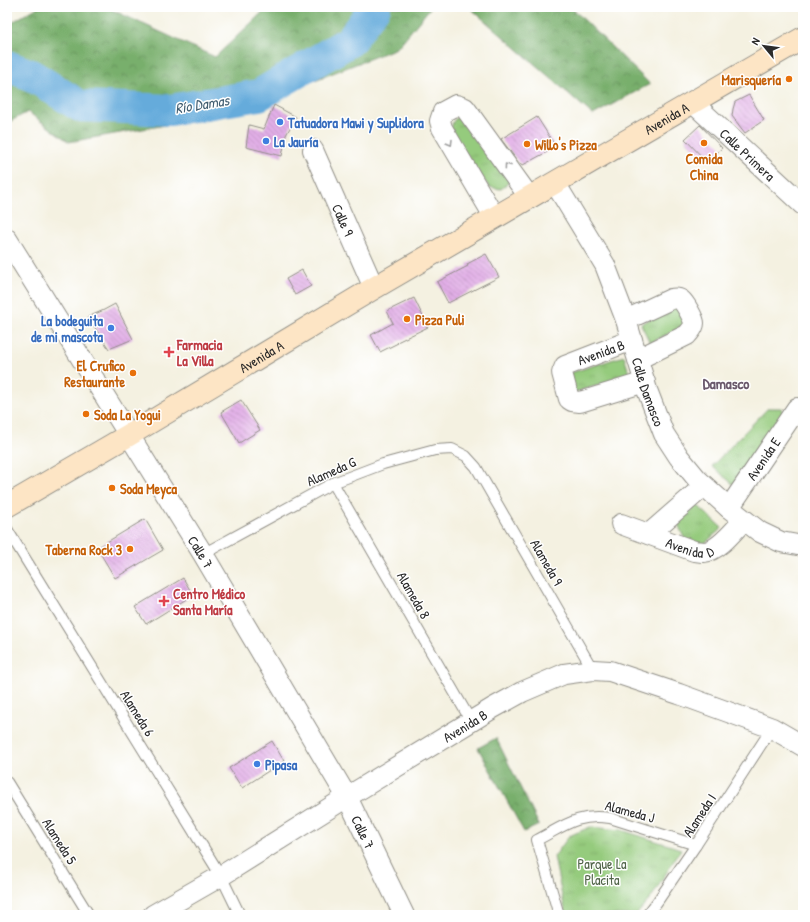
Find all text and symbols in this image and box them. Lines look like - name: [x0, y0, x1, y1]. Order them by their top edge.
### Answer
- north arrow: [744, 26, 784, 66]
- text: N: [748, 35, 763, 47]
- place label: Marisquería: [722, 70, 782, 91]
- marker: Marisquería: [784, 74, 794, 84]
- water label: Río Damas: [173, 89, 232, 119]
- street label: Avenida A: [640, 97, 692, 138]
- place label: Tatuadora Mawi y Suplidora: [287, 113, 424, 134]
- marker: Tatuadora Mawi y Suplidora: [275, 117, 285, 127]
- street label: Calle Primera: [716, 123, 780, 185]
- place label: La Jauría: [274, 132, 319, 151]
- place label: Willo's Pizza: [535, 135, 597, 154]
- marker: La Jauría: [261, 136, 271, 146]
- marker: Comida China: [699, 138, 709, 148]
- one-way arrow: [446, 139, 453, 146]
- marker: Willo's Pizza: [522, 139, 532, 149]
- place label: Comida China: [686, 149, 723, 184]
- one-way arrow: [505, 164, 512, 171]
- street label: Calle 9: [328, 200, 359, 239]
- place label: Pizza Puli: [415, 310, 465, 329]
- place label: La bodeguita de mi mascota: [31, 311, 104, 346]
- marker: Pizza Puli: [402, 314, 412, 324]
- marker: La bodeguita de mi mascota: [106, 323, 116, 333]
- place label: Farmacia La Villa: [176, 335, 223, 370]
- street label: Avenida A: [235, 335, 287, 376]
- street label: Avenida B: [575, 335, 627, 369]
- marker: Farmacia La Villa: [164, 347, 174, 357]
- street label: Calle Damasco: [628, 355, 670, 429]
- place label: El Crufico Restaurante: [64, 356, 125, 391]
- marker: El Crufico Restaurante: [128, 368, 138, 378]
- district label: Damasco: [703, 373, 749, 394]
- place label: Soda La Yogui: [94, 405, 161, 426]
- marker: Soda La Yogui: [81, 409, 91, 419]
- street label: Avenida E: [741, 433, 784, 484]
- street label: Alameda G: [303, 452, 359, 490]
- place label: Soda Meyca: [120, 479, 177, 500]
- marker: Soda Meyca: [107, 483, 117, 493]
- street label: Calle 7: [184, 532, 219, 571]
- street label: Avenida D: [663, 532, 717, 562]
- street label: Alameda 9: [526, 535, 568, 589]
- place label: Taberna Rock 3: [44, 540, 123, 559]
- marker: Taberna Rock 3: [125, 544, 135, 554]
- street label: Alameda 8: [393, 568, 435, 622]
- place label: Centro Médico Santa María: [173, 584, 246, 619]
- marker: Centro Médico Santa María: [158, 595, 170, 607]
- street label: Alameda 6: [116, 686, 160, 740]
- street label: Avenida B: [439, 704, 491, 746]
- place label: Pipasa: [265, 755, 298, 776]
- marker: Pipasa: [252, 759, 262, 769]
- street label: Alameda I: [678, 789, 720, 841]
- street label: Alameda J: [603, 795, 657, 827]
- street label: Calle 7: [348, 812, 380, 852]
- street label: Alameda 5: [38, 814, 82, 868]
- park label: Parque La Placita: [577, 854, 627, 889]

